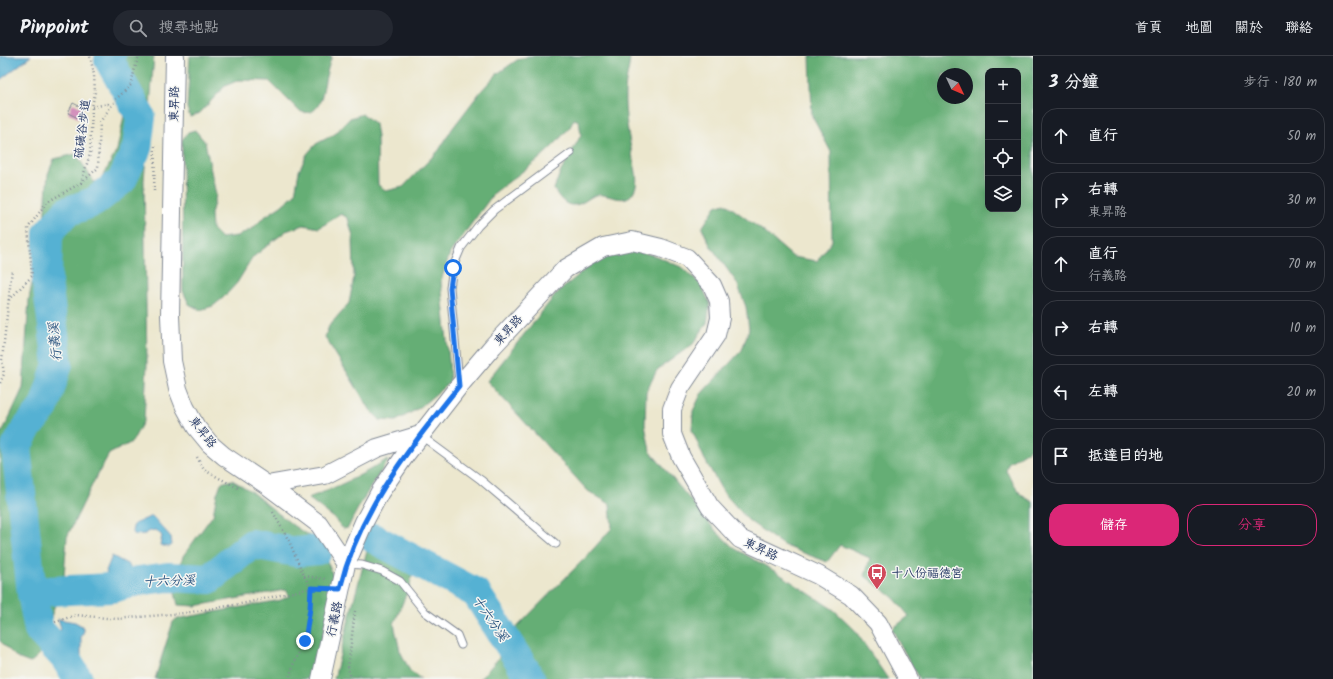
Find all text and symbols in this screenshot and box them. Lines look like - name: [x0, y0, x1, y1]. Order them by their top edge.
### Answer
- search box: [113, 10, 393, 46]
- text: Pinpoint: [20, 13, 89, 43]
- text: 搜尋地點: [159, 16, 219, 40]
- icon: search: [127, 17, 149, 39]
- text: 首頁: [1135, 17, 1163, 39]
- text: 地圖: [1185, 17, 1213, 39]
- text: 關於: [1235, 17, 1263, 39]
- text: 聯絡: [1285, 17, 1313, 39]
- north arrow: [937, 68, 973, 104]
- map controls: [985, 68, 1021, 212]
- button: +: [985, 68, 1021, 104]
- text: 3 分鐘: [1049, 69, 1099, 96]
- text: 步行 · 180 m: [1244, 72, 1317, 93]
- street label: 東昇路: [165, 86, 184, 122]
- street label: 硫磺谷步道: [69, 98, 96, 160]
- button: −: [985, 104, 1021, 140]
- text: 直行: [1088, 124, 1118, 148]
- icon: ahead: [1050, 125, 1072, 147]
- text: 50 m: [1287, 126, 1316, 147]
- button: locate: [985, 140, 1021, 176]
- button: layers: [985, 176, 1021, 212]
- text: 右轉: [1088, 178, 1118, 202]
- icon: right: [1050, 189, 1072, 211]
- text: 30 m: [1287, 190, 1316, 211]
- text: 東昇路: [1088, 202, 1127, 223]
- text: 直行: [1088, 242, 1118, 266]
- icon: ahead: [1050, 253, 1072, 275]
- text: 70 m: [1288, 254, 1316, 275]
- route start: [444, 259, 462, 277]
- text: 行義路: [1088, 266, 1127, 287]
- street label: 東昇路: [489, 311, 527, 350]
- text: 右轉: [1088, 316, 1118, 340]
- icon: right: [1050, 317, 1072, 339]
- text: 10 m: [1290, 318, 1316, 339]
- water label: 行義溪: [43, 321, 68, 362]
- text: 左轉: [1088, 380, 1118, 404]
- icon: left: [1050, 381, 1072, 403]
- text: 20 m: [1286, 382, 1316, 403]
- street label: 東昇路: [184, 412, 221, 452]
- text: 抵達目的地: [1088, 444, 1163, 468]
- icon: arrive: [1050, 445, 1072, 467]
- button: 儲存: [1049, 504, 1179, 546]
- button: 分享: [1187, 504, 1317, 546]
- street label: 東昇路: [740, 533, 781, 566]
- bus stop icon: 十八份福德宮: [866, 562, 888, 590]
- place label: 十八份福德宮: [891, 564, 963, 583]
- water label: 十六分溪: [143, 570, 196, 593]
- water label: 十六分溪: [466, 592, 514, 647]
- street label: 行義路: [321, 600, 348, 639]
- route end: [296, 632, 314, 650]

